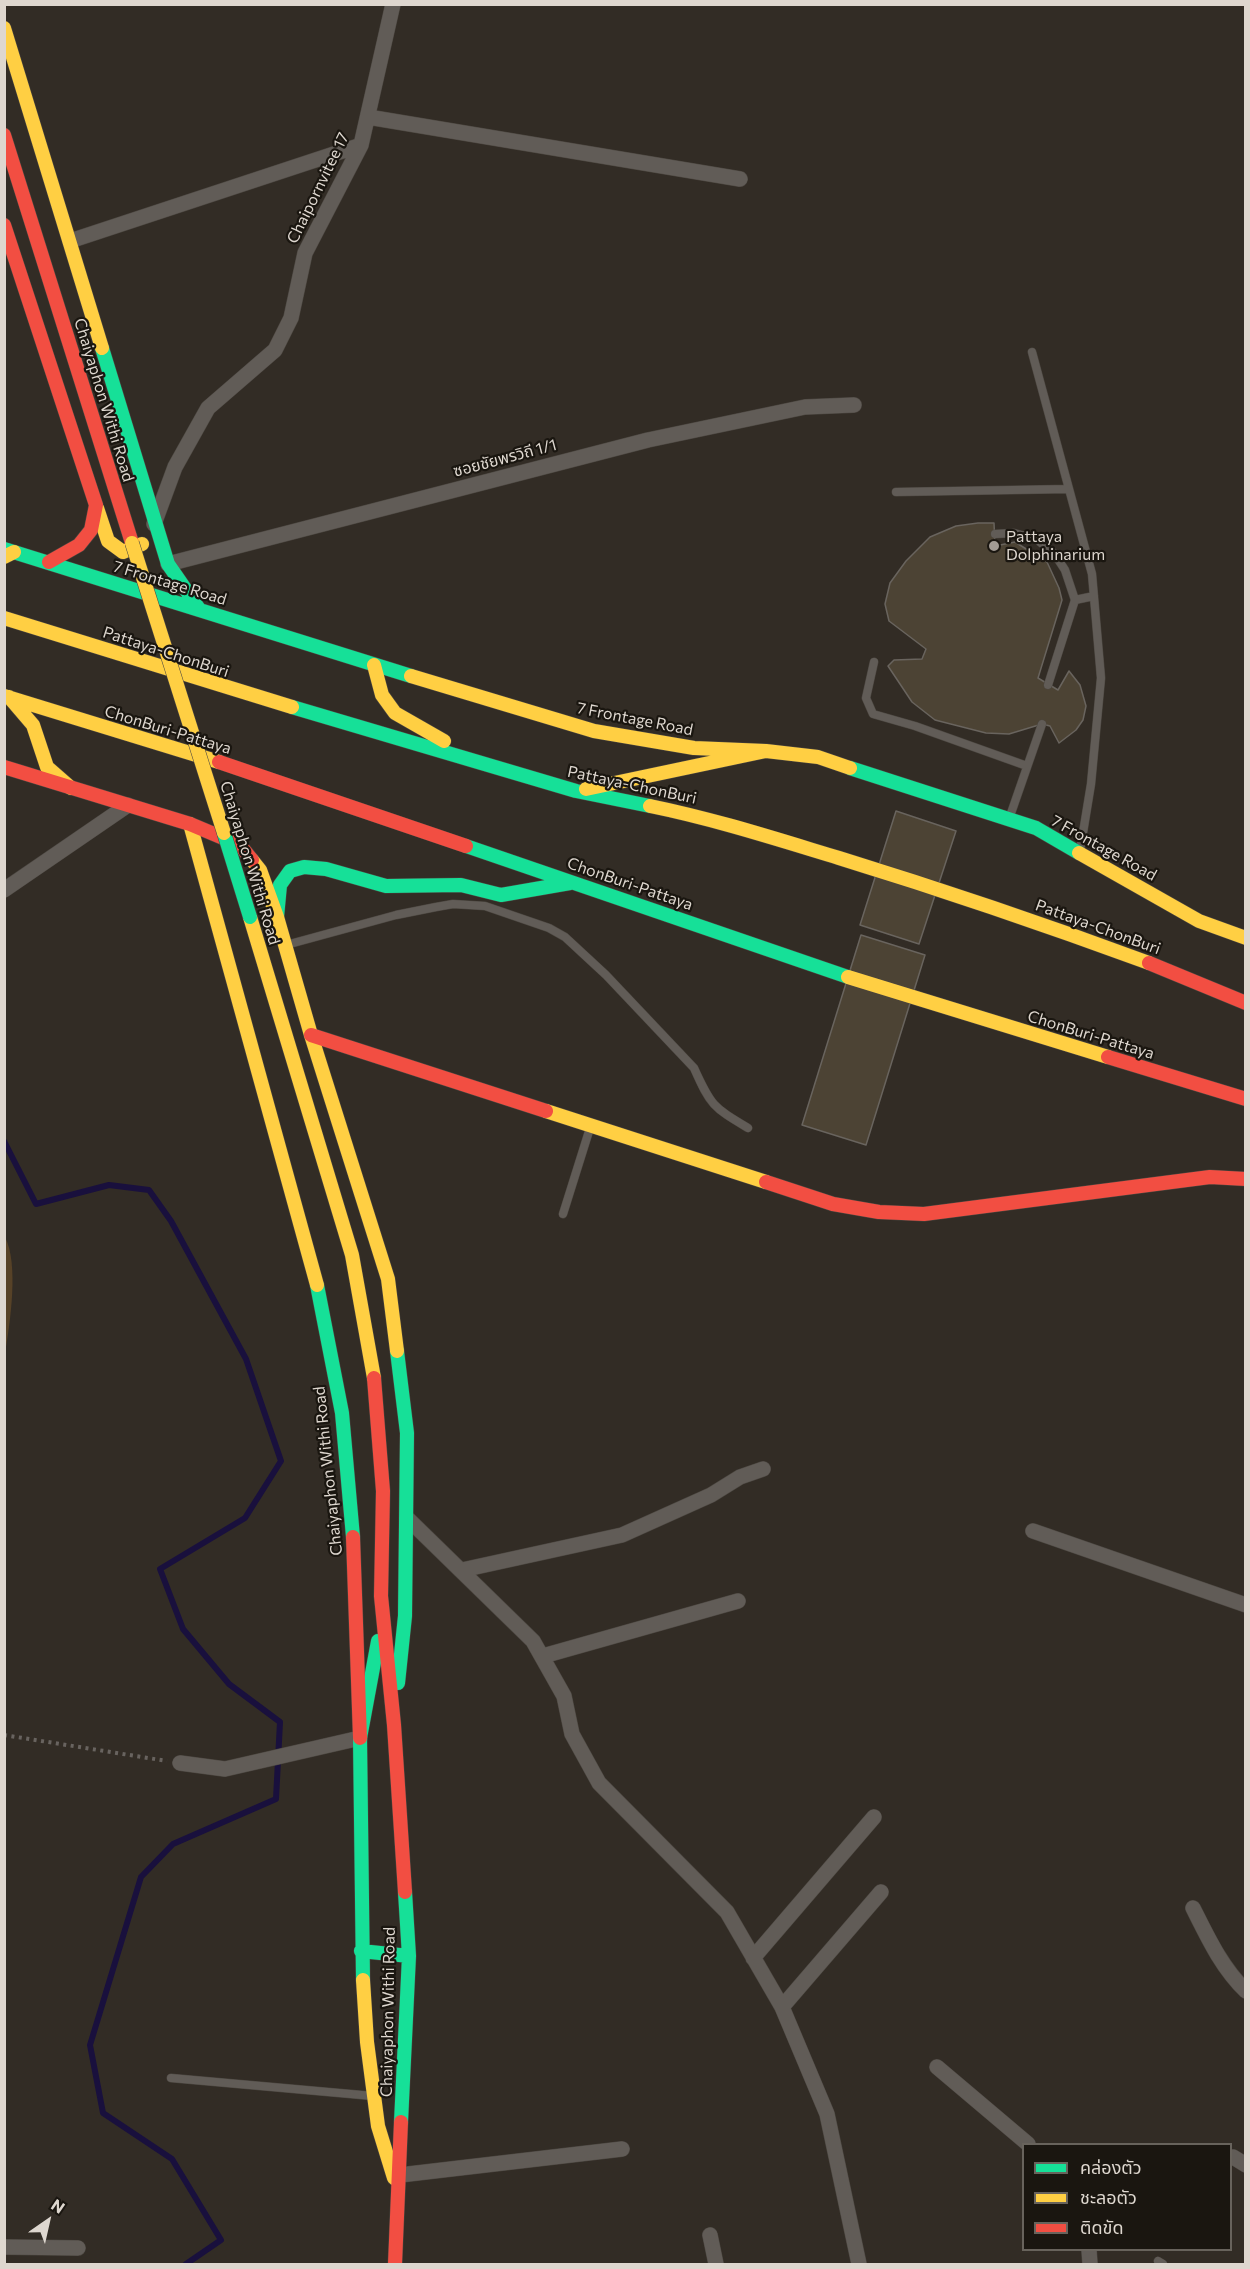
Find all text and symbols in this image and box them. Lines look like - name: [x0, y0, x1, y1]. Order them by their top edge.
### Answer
- street label: Chaipornvitee 17: [283, 129, 353, 247]
- street label: Chaiyaphon Withi Road: [70, 316, 138, 484]
- street label: ซอยชัยพรวิถี 1/1: [451, 435, 559, 481]
- place label: Pattaya Dolphinarium: [1006, 527, 1105, 565]
- marker: Pattaya Dolphinarium: [987, 539, 1001, 553]
- street label: 7 Frontage Road: [111, 557, 229, 609]
- street label: Pattaya-ChonBuri: [100, 623, 232, 681]
- street label: 7 Frontage Road: [575, 698, 695, 740]
- street label: ChonBuri-Pattaya: [102, 702, 234, 758]
- street label: Pattaya-ChonBuri: [566, 762, 698, 808]
- street label: Chaiyaphon Withi Road: [216, 779, 284, 947]
- street label: 7 Frontage Road: [1048, 811, 1160, 885]
- street label: ChonBuri-Pattaya: [565, 854, 695, 914]
- street label: Pattaya-ChonBuri: [1033, 895, 1163, 959]
- street label: ChonBuri-Pattaya: [1025, 1007, 1157, 1063]
- street label: Chaiyaphon Withi Road: [310, 1385, 346, 1557]
- street label: Chaiyaphon Withi Road: [377, 1927, 399, 2097]
- legend: [1022, 2143, 1232, 2251]
- text: คล่องตัว: [1080, 2156, 1142, 2178]
- text: ชะลอตัว: [1080, 2186, 1137, 2208]
- north arrow: [18, 2191, 78, 2251]
- text: N: [48, 2194, 69, 2217]
- text: ติดขัด: [1080, 2216, 1123, 2238]

